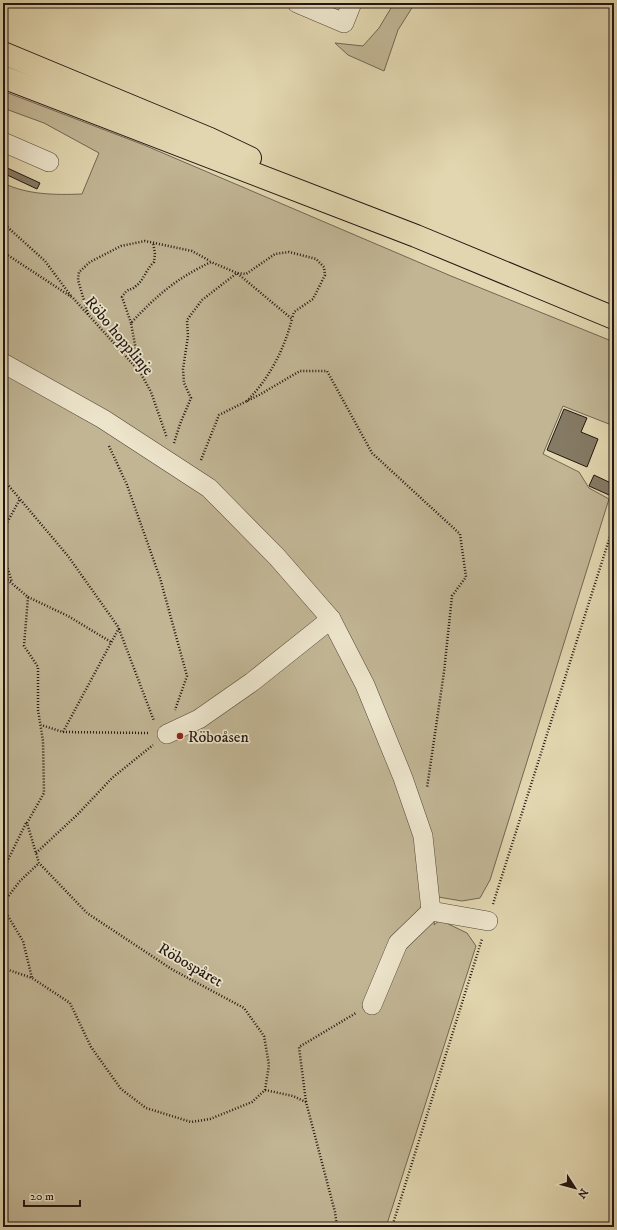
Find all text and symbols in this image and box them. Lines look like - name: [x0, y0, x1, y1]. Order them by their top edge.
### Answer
- street label: Röbo hopplinje: [80, 292, 158, 379]
- place label: Röboåsen: [188, 727, 249, 747]
- marker: Röboåsen: [175, 731, 185, 741]
- street label: Röbospåret: [155, 938, 226, 991]
- north arrow: [555, 1168, 595, 1208]
- scale bar: [24, 1182, 80, 1208]
- text: N: [574, 1186, 591, 1201]
- text: 20 m: [30, 1189, 54, 1204]

